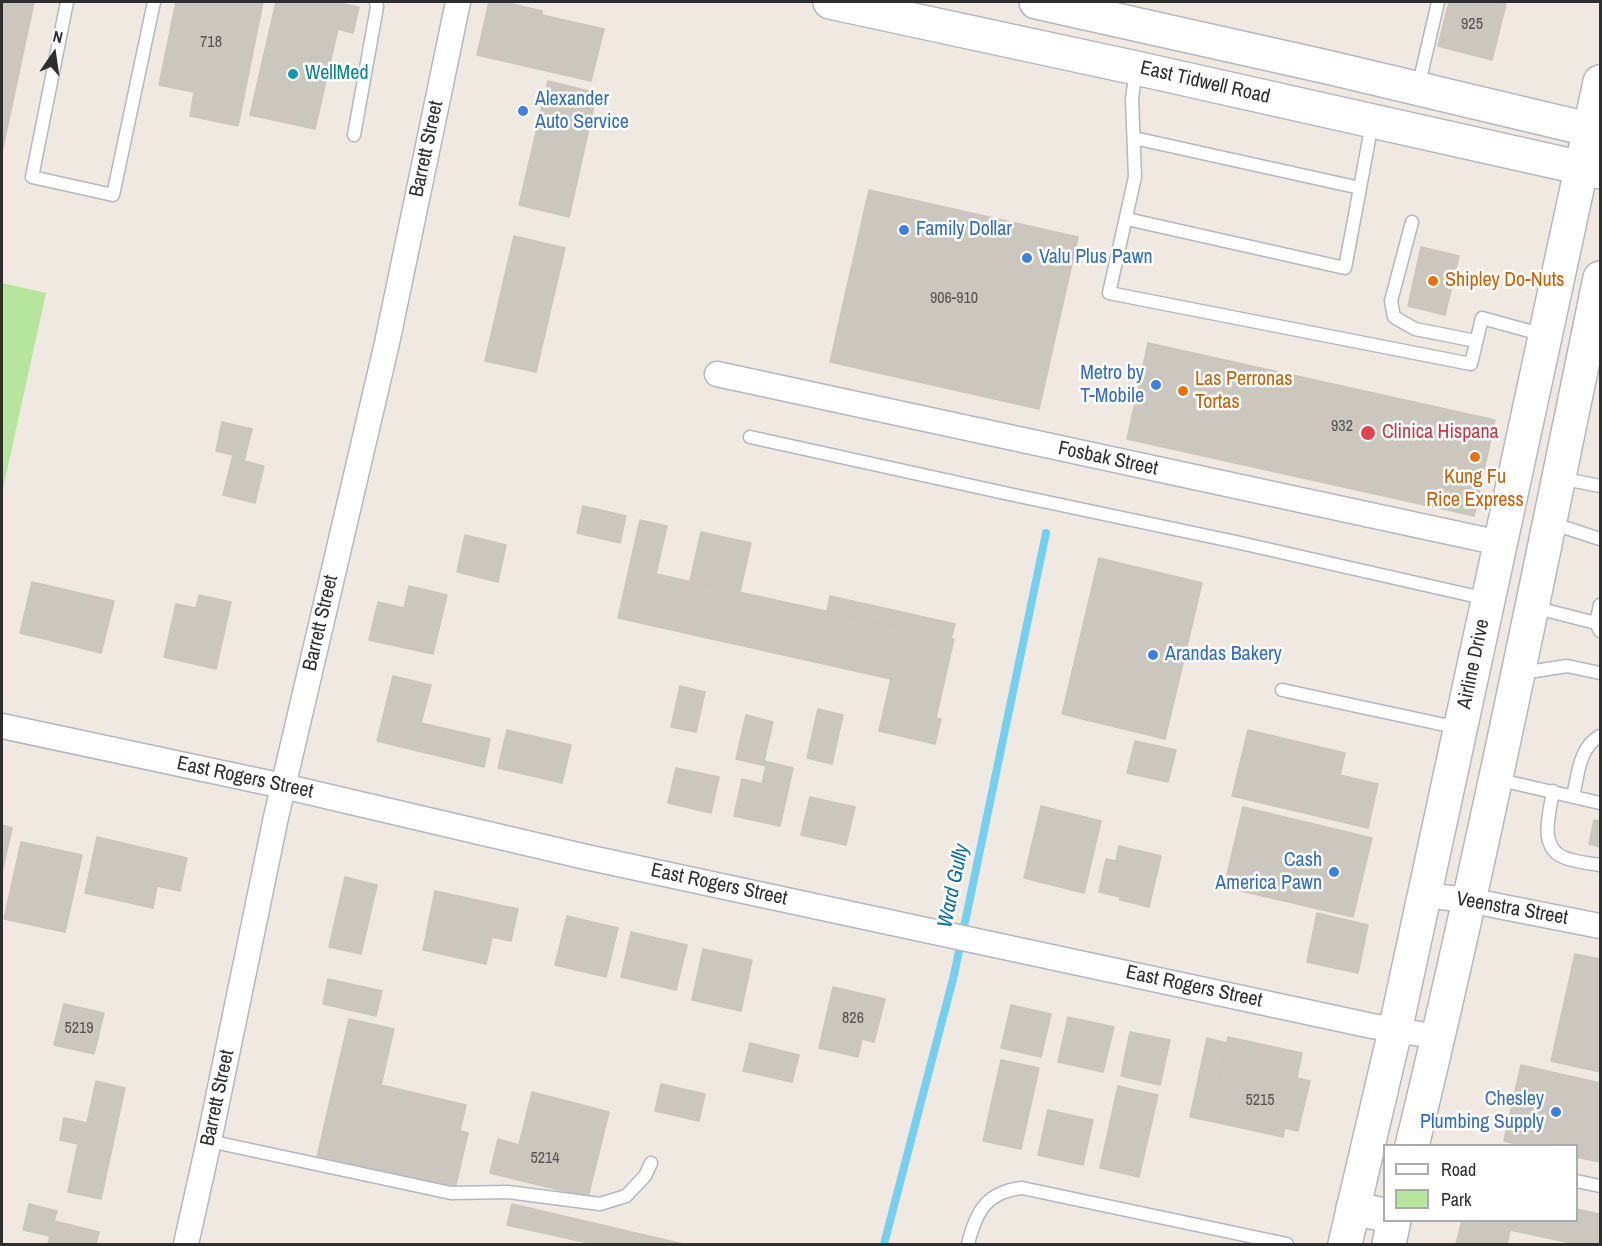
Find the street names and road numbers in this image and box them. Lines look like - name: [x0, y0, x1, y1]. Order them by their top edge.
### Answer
- street label: East Tidwell Road: [1138, 56, 1272, 110]
- street label: Barrett Street: [405, 99, 449, 199]
- street label: Fosbak Street: [1056, 437, 1160, 481]
- street label: Barrett Street: [298, 573, 344, 673]
- street label: Airline Drive: [1453, 617, 1495, 711]
- street label: East Rogers Street: [175, 752, 315, 804]
- street label: East Rogers Street: [649, 859, 789, 911]
- street label: Veenstra Street: [1454, 887, 1570, 931]
- street label: East Rogers Street: [1124, 961, 1264, 1013]
- street label: Barrett Street: [196, 1048, 240, 1148]

